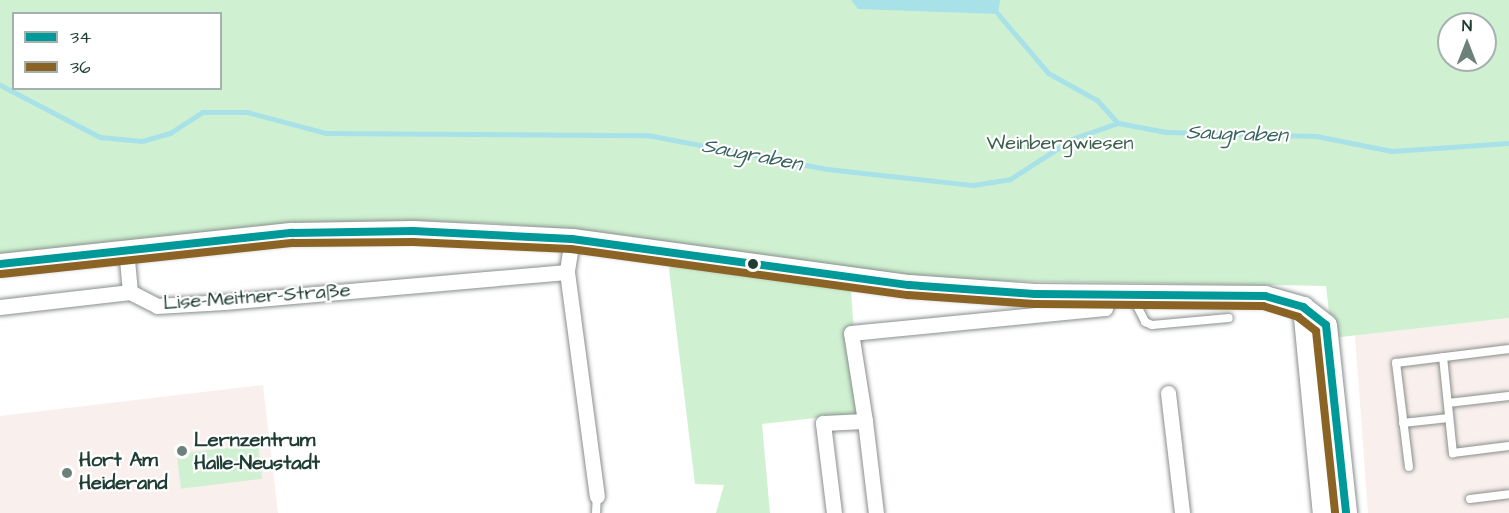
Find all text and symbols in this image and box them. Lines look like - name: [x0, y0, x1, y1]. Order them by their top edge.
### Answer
- legend: [12, 12, 222, 90]
- north arrow: [1437, 12, 1497, 72]
- text: N: [1462, 15, 1472, 37]
- text: 34: [70, 25, 91, 50]
- text: 36: [70, 55, 90, 80]
- water label: Saugraben: [1186, 120, 1288, 148]
- park label: Weinbergwiesen: [987, 131, 1133, 155]
- water label: Saugraben: [700, 133, 804, 177]
- unlabelled marker: [747, 258, 759, 270]
- street label: Lise-Meitner-Straße: [163, 278, 351, 316]
- place label: Lernzentrum Halle-Neustadt: [194, 428, 320, 475]
- marker: Lernzentrum Halle-Neustadt: [175, 444, 189, 458]
- place label: Hort Am Heiderand: [79, 449, 167, 496]
- marker: Hort Am Heiderand: [60, 466, 74, 480]

